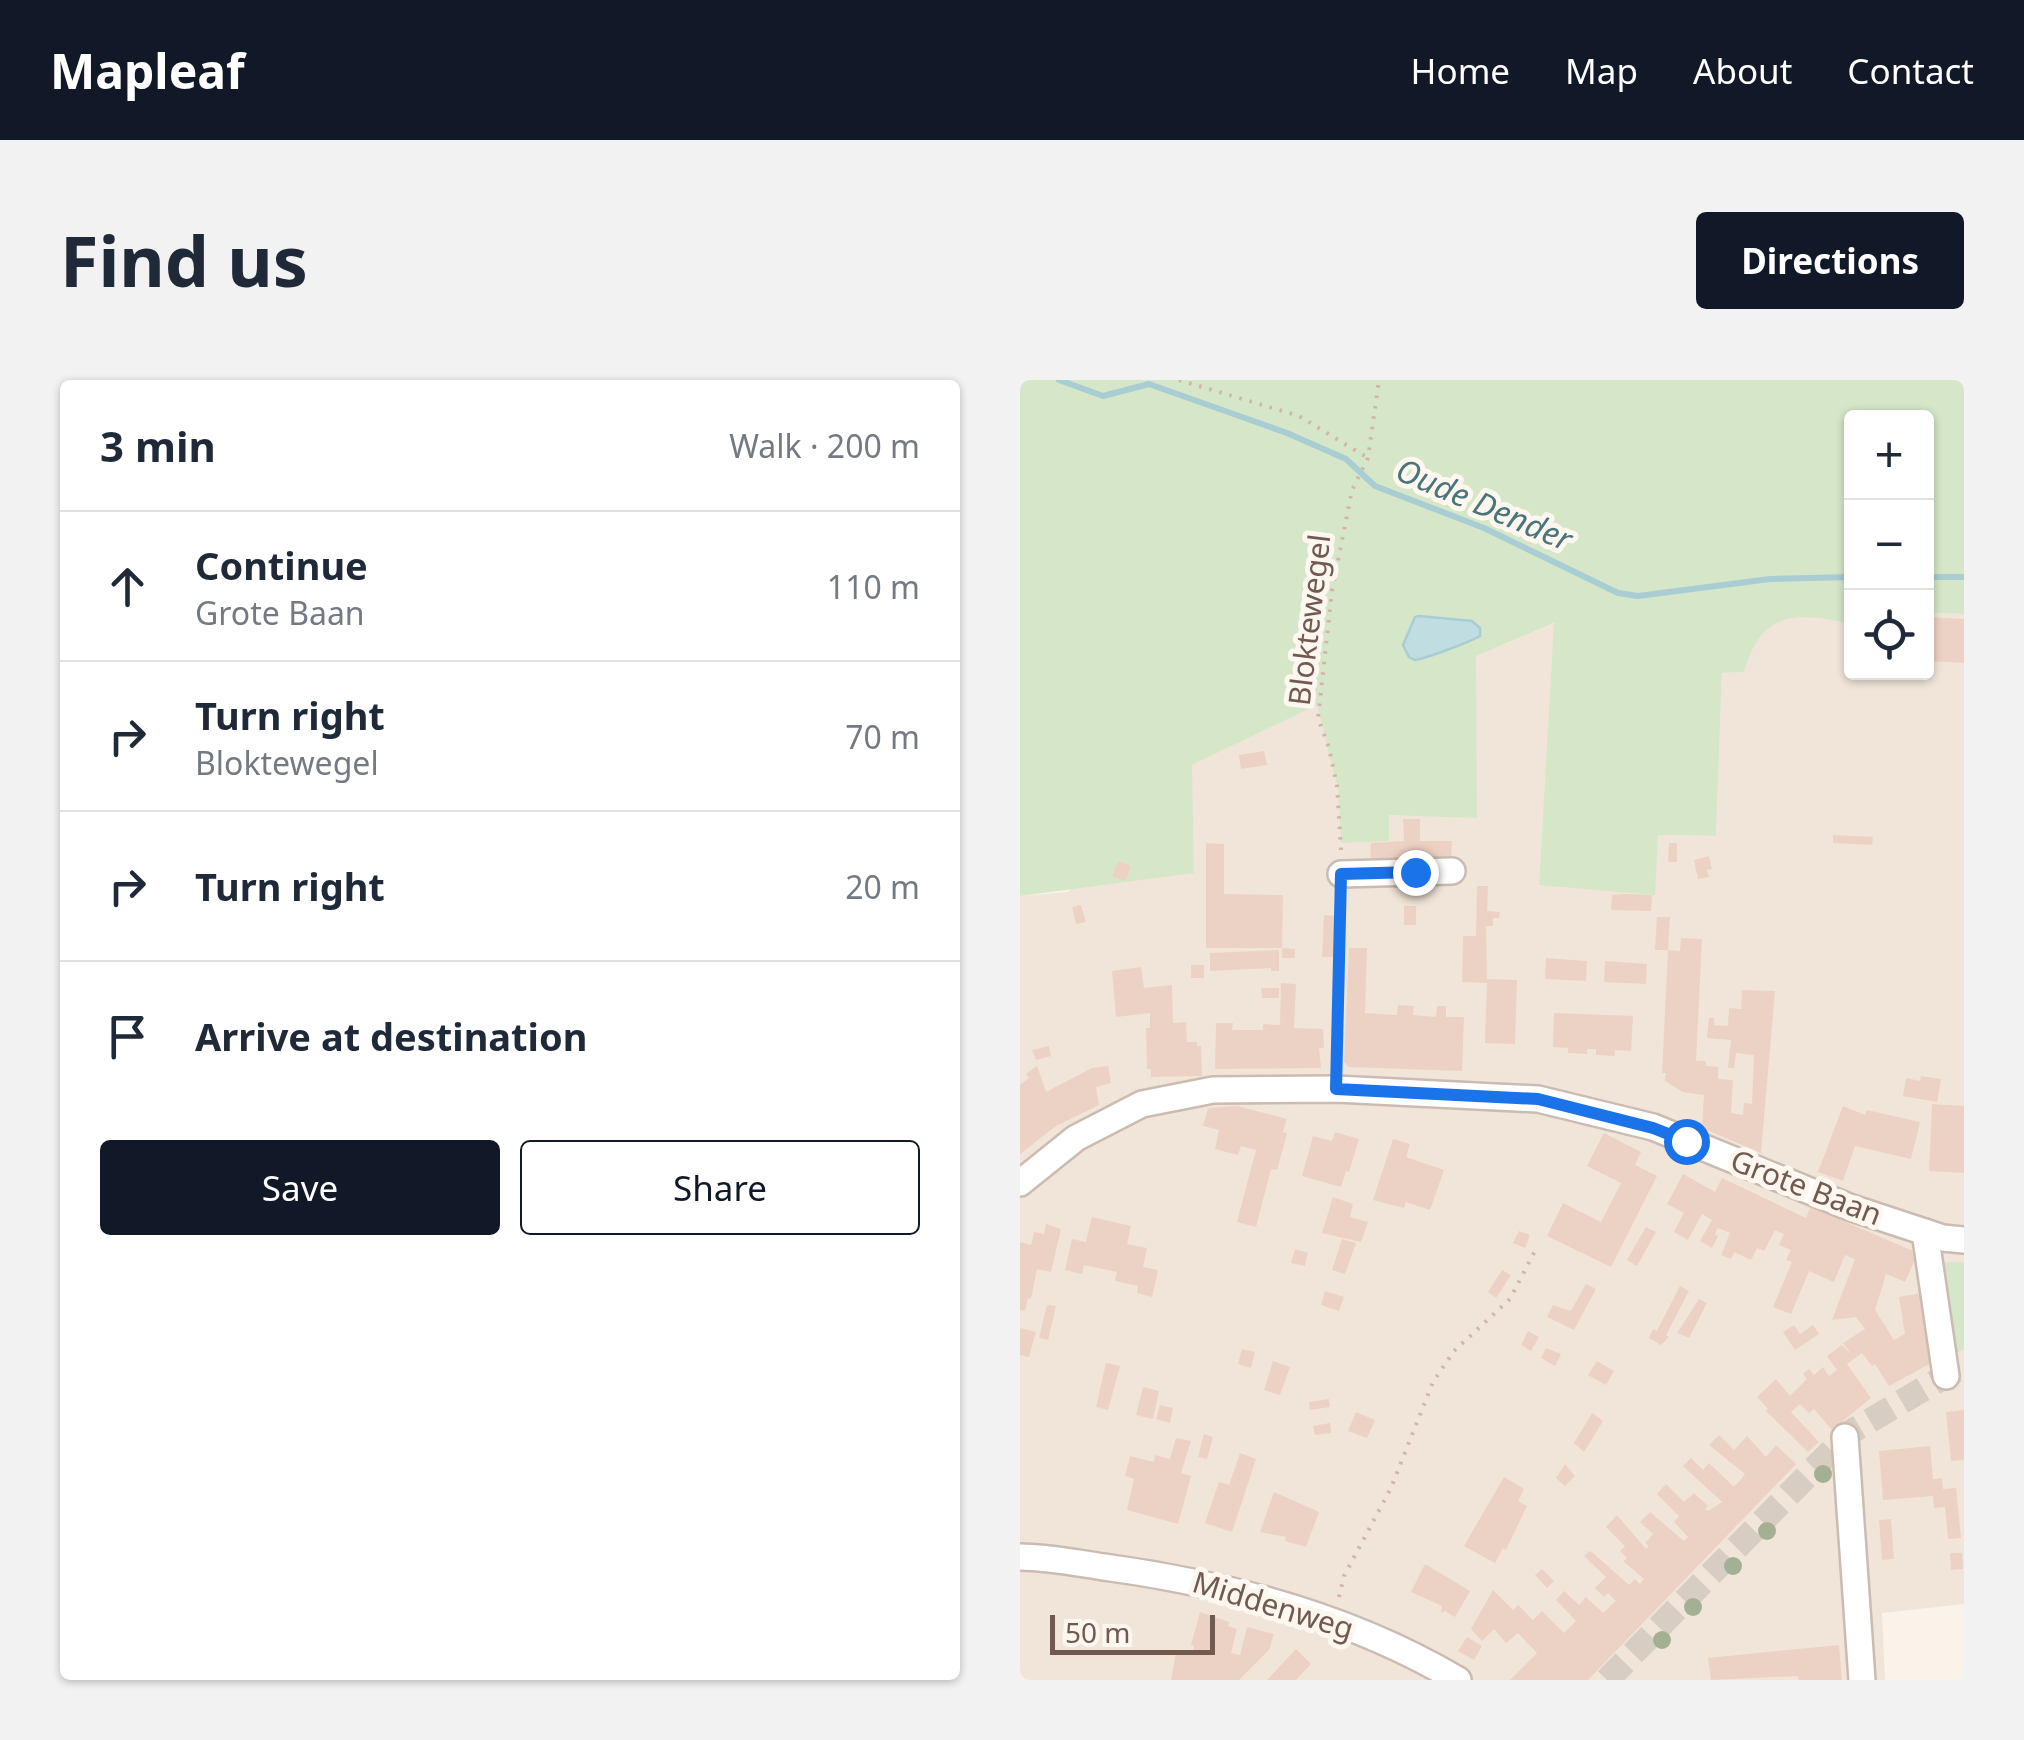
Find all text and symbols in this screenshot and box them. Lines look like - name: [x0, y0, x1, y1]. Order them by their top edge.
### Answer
- text: Mapleaf: [50, 38, 245, 103]
- text: Home: [1411, 47, 1510, 94]
- text: Map: [1565, 47, 1638, 94]
- text: About: [1693, 47, 1792, 94]
- text: Contact: [1847, 47, 1974, 94]
- text: Find us: [60, 212, 308, 308]
- button: Directions: [1696, 212, 1964, 309]
- map controls: [1844, 410, 1934, 680]
- button: +: [1844, 410, 1934, 500]
- text: 3 min: [100, 417, 216, 474]
- text: Walk · 200 m: [729, 424, 920, 467]
- water label: Oude Dender: [1390, 447, 1580, 561]
- button: −: [1844, 500, 1934, 590]
- street label: Bloktewegel: [1278, 532, 1339, 708]
- text: Continue: [195, 539, 368, 591]
- icon: ahead: [100, 559, 155, 614]
- text: 110 m: [827, 565, 920, 608]
- button: locate: [1844, 590, 1934, 680]
- text: Grote Baan: [195, 591, 365, 634]
- text: Turn right: [195, 689, 385, 741]
- icon: right: [100, 709, 155, 764]
- text: 70 m: [845, 715, 920, 758]
- text: Bloktewegel: [195, 741, 379, 784]
- route end: [1393, 850, 1439, 896]
- icon: right: [100, 859, 155, 914]
- text: Turn right: [195, 860, 385, 912]
- text: 20 m: [845, 865, 920, 908]
- icon: arrive: [100, 1009, 155, 1064]
- text: Arrive at destination: [195, 1010, 587, 1062]
- route start: [1664, 1119, 1710, 1165]
- street label: Grote Baan: [1725, 1139, 1888, 1234]
- button: Save: [100, 1140, 500, 1235]
- button: Share: [520, 1140, 920, 1235]
- street label: Middenweg: [1188, 1561, 1359, 1648]
- scale bar: [1050, 1610, 1215, 1654]
- text: 50 m: [1065, 1613, 1131, 1651]

